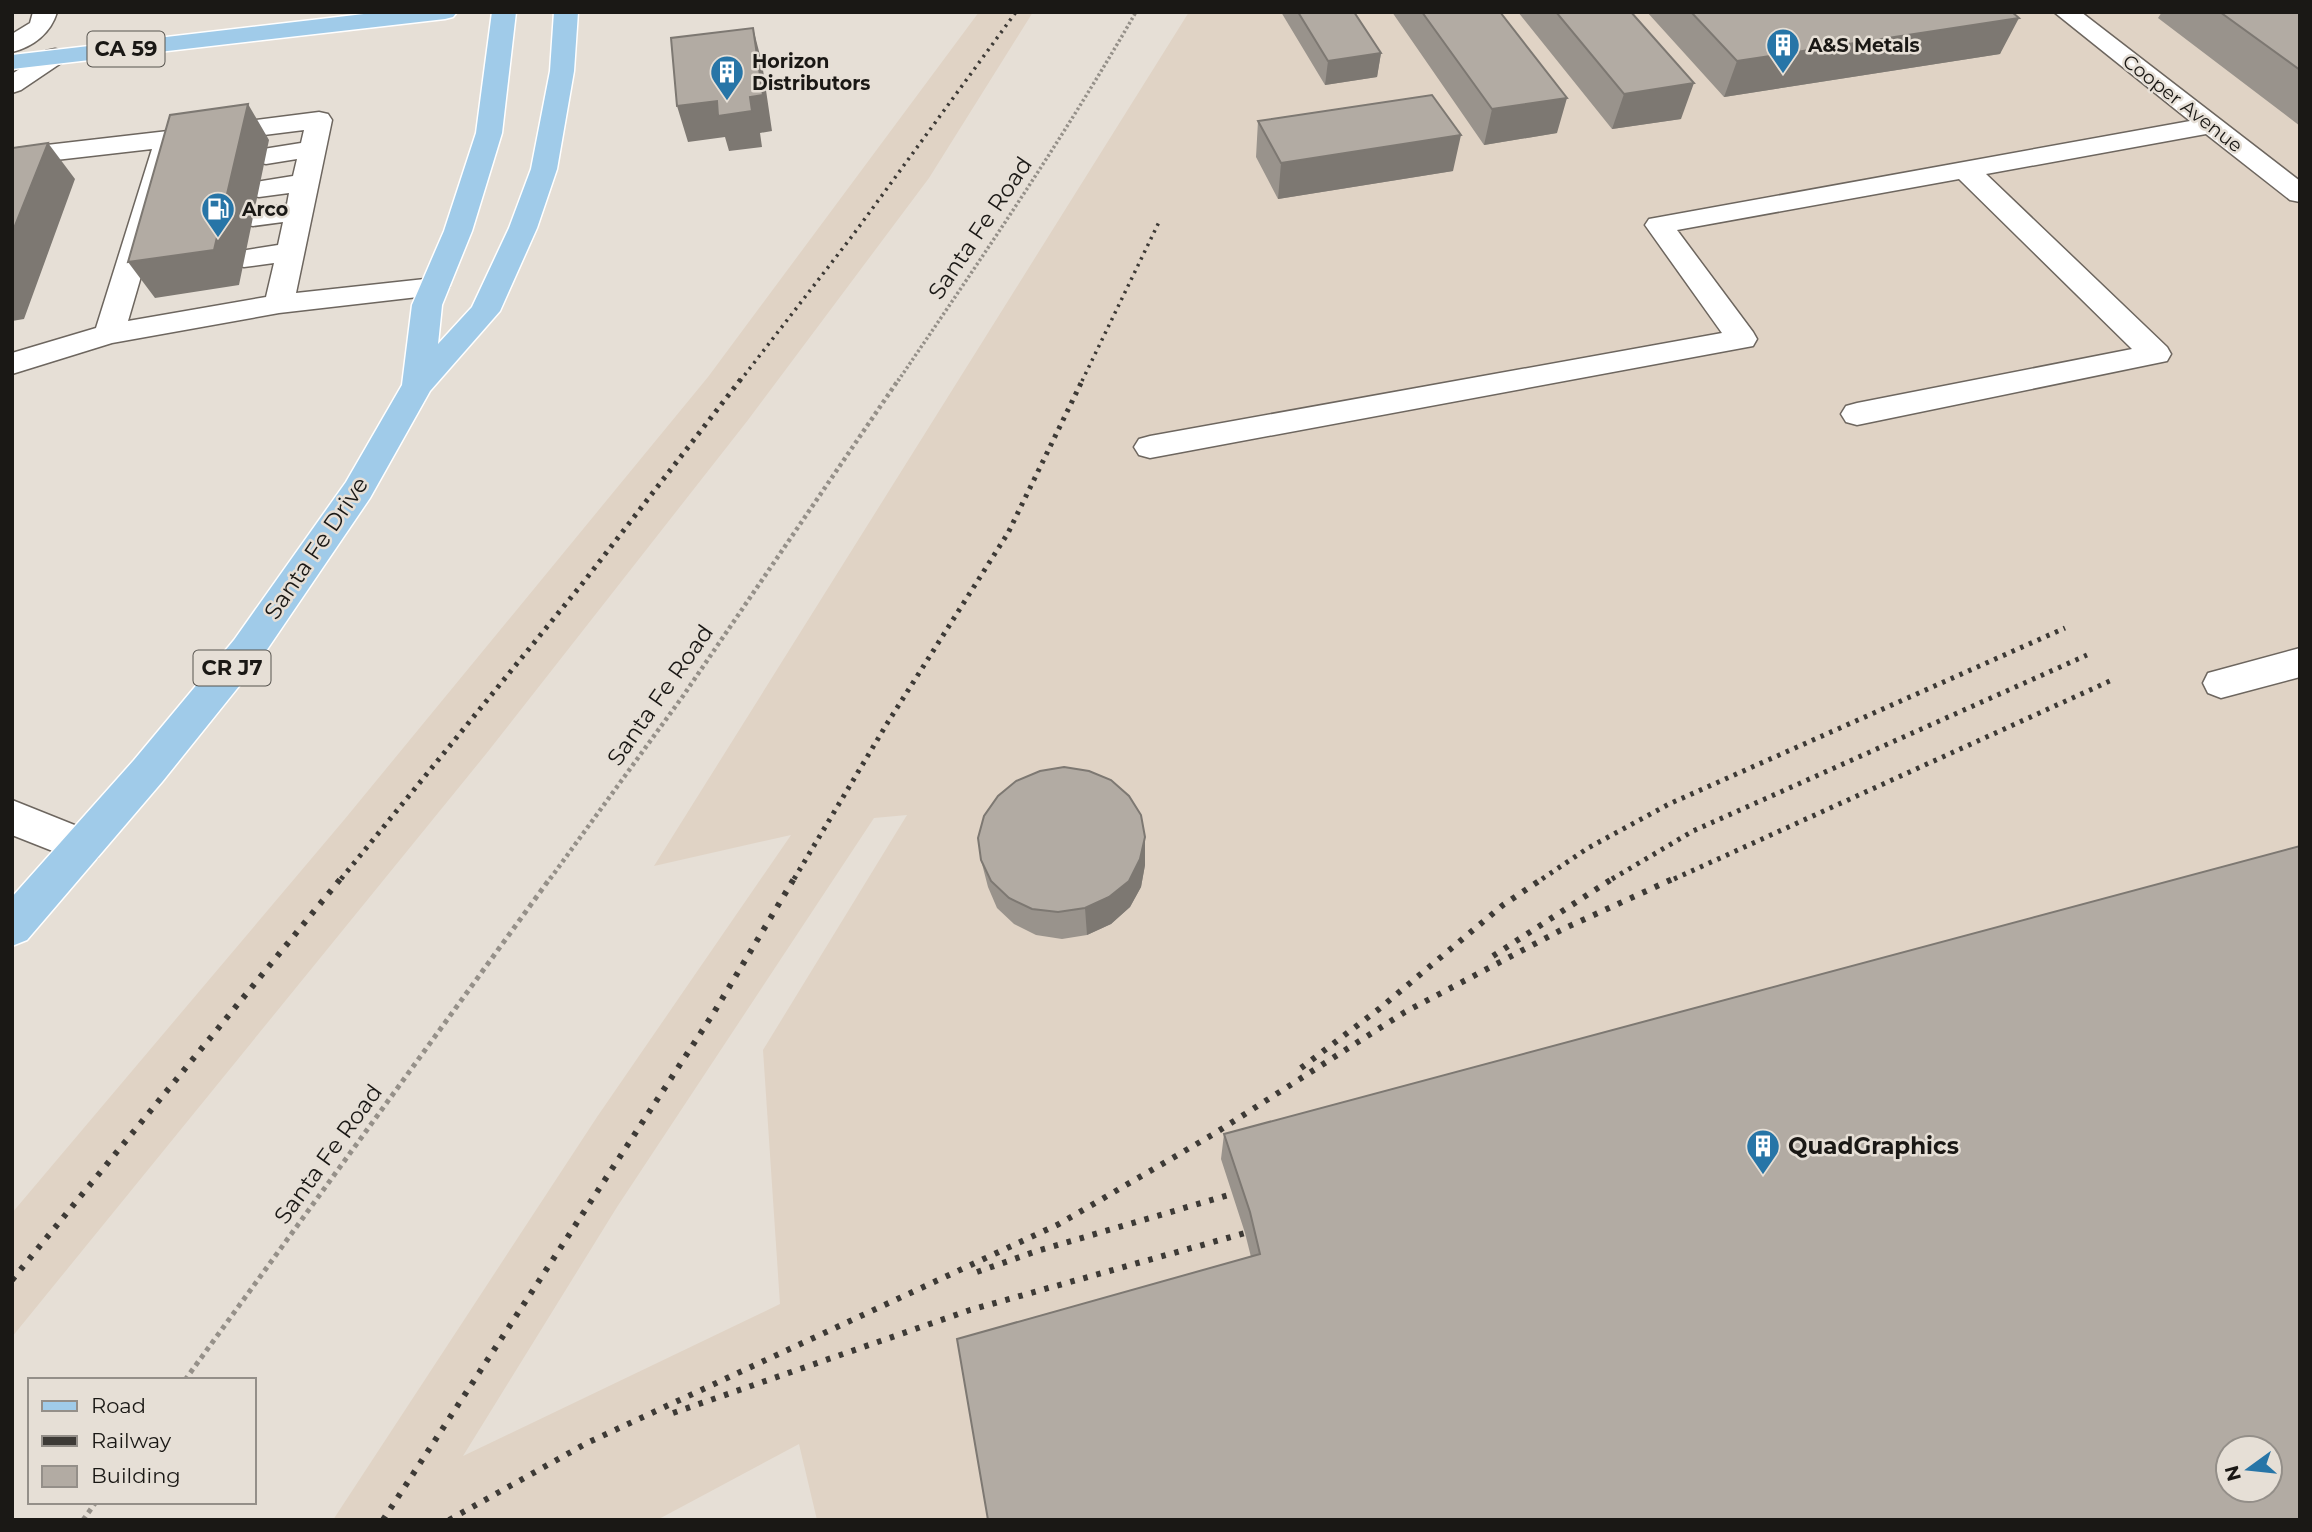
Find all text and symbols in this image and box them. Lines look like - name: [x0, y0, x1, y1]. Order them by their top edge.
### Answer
- building icon: A&S Metals: [1764, 26, 1802, 75]
- road number: CA 59: [88, 32, 164, 66]
- place label: A&S Metals: [1807, 34, 1919, 57]
- place label: Horizon Distributors: [752, 50, 870, 95]
- street label: Cooper Avenue: [2118, 50, 2247, 157]
- building icon: Horizon Distributors: [708, 53, 746, 102]
- street label: Santa Fe Road: [922, 151, 1038, 305]
- fuel station icon: Arco: [199, 190, 237, 239]
- place label: Arco: [241, 198, 288, 221]
- street label: Santa Fe Drive: [258, 471, 374, 625]
- street label: Santa Fe Road: [601, 619, 719, 771]
- road number: CR J7: [194, 650, 270, 686]
- street label: Santa Fe Road: [268, 1079, 388, 1229]
- building icon: QuadGraphics: [1744, 1127, 1782, 1176]
- place label: QuadGraphics: [1788, 1132, 1959, 1160]
- legend: [28, 1378, 256, 1504]
- text: Road: [91, 1393, 146, 1418]
- text: Railway: [91, 1428, 172, 1453]
- north arrow: [2214, 1434, 2284, 1504]
- text: Building: [91, 1463, 181, 1488]
- text: N: [2220, 1463, 2246, 1484]

